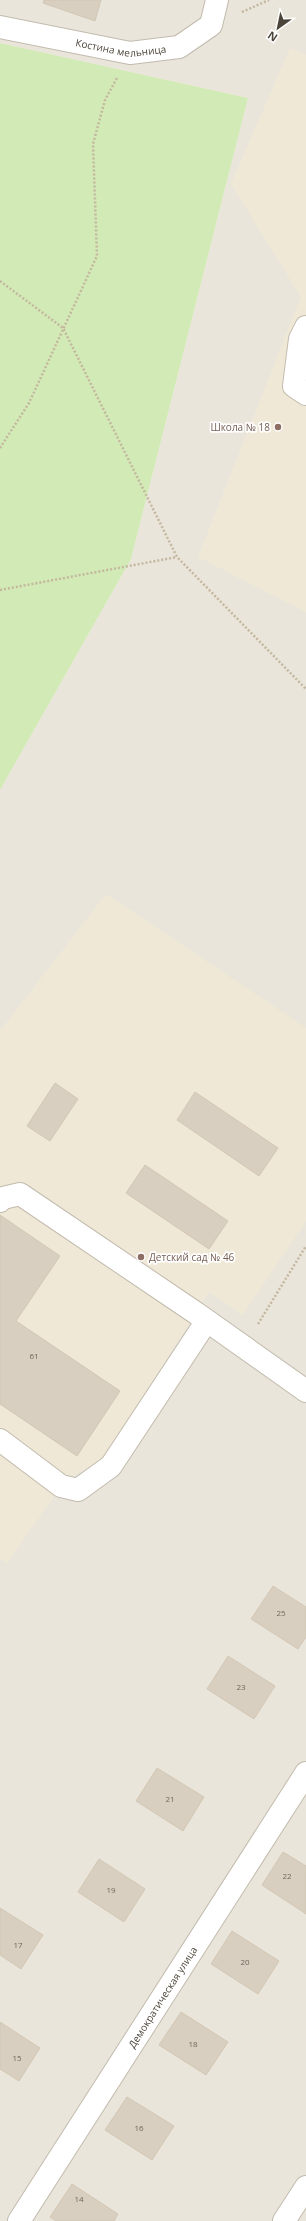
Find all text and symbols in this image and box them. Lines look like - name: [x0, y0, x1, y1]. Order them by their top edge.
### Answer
- north arrow: [258, 8, 298, 48]
- text: N: [264, 28, 280, 46]
- street label: Костина мельница: [74, 35, 167, 60]
- place label: Школа № 18: [210, 420, 270, 434]
- marker: Школа № 18: [273, 422, 283, 432]
- place label: Детский сад № 46: [149, 1250, 235, 1264]
- marker: Детский сад № 46: [136, 1252, 146, 1262]
- house number: 61: [29, 1350, 39, 1361]
- house number: 25: [276, 1607, 286, 1618]
- house number: 23: [236, 1681, 246, 1692]
- house number: 21: [165, 1793, 175, 1804]
- house number: 22: [282, 1870, 292, 1881]
- house number: 19: [106, 1884, 116, 1895]
- house number: 17: [13, 1939, 23, 1950]
- street label: Демократическая улица: [125, 1944, 200, 2051]
- house number: 20: [240, 1956, 250, 1967]
- house number: 18: [188, 2038, 198, 2049]
- house number: 15: [12, 2052, 22, 2063]
- house number: 16: [134, 2122, 144, 2133]
- house number: 14: [74, 2193, 84, 2204]

